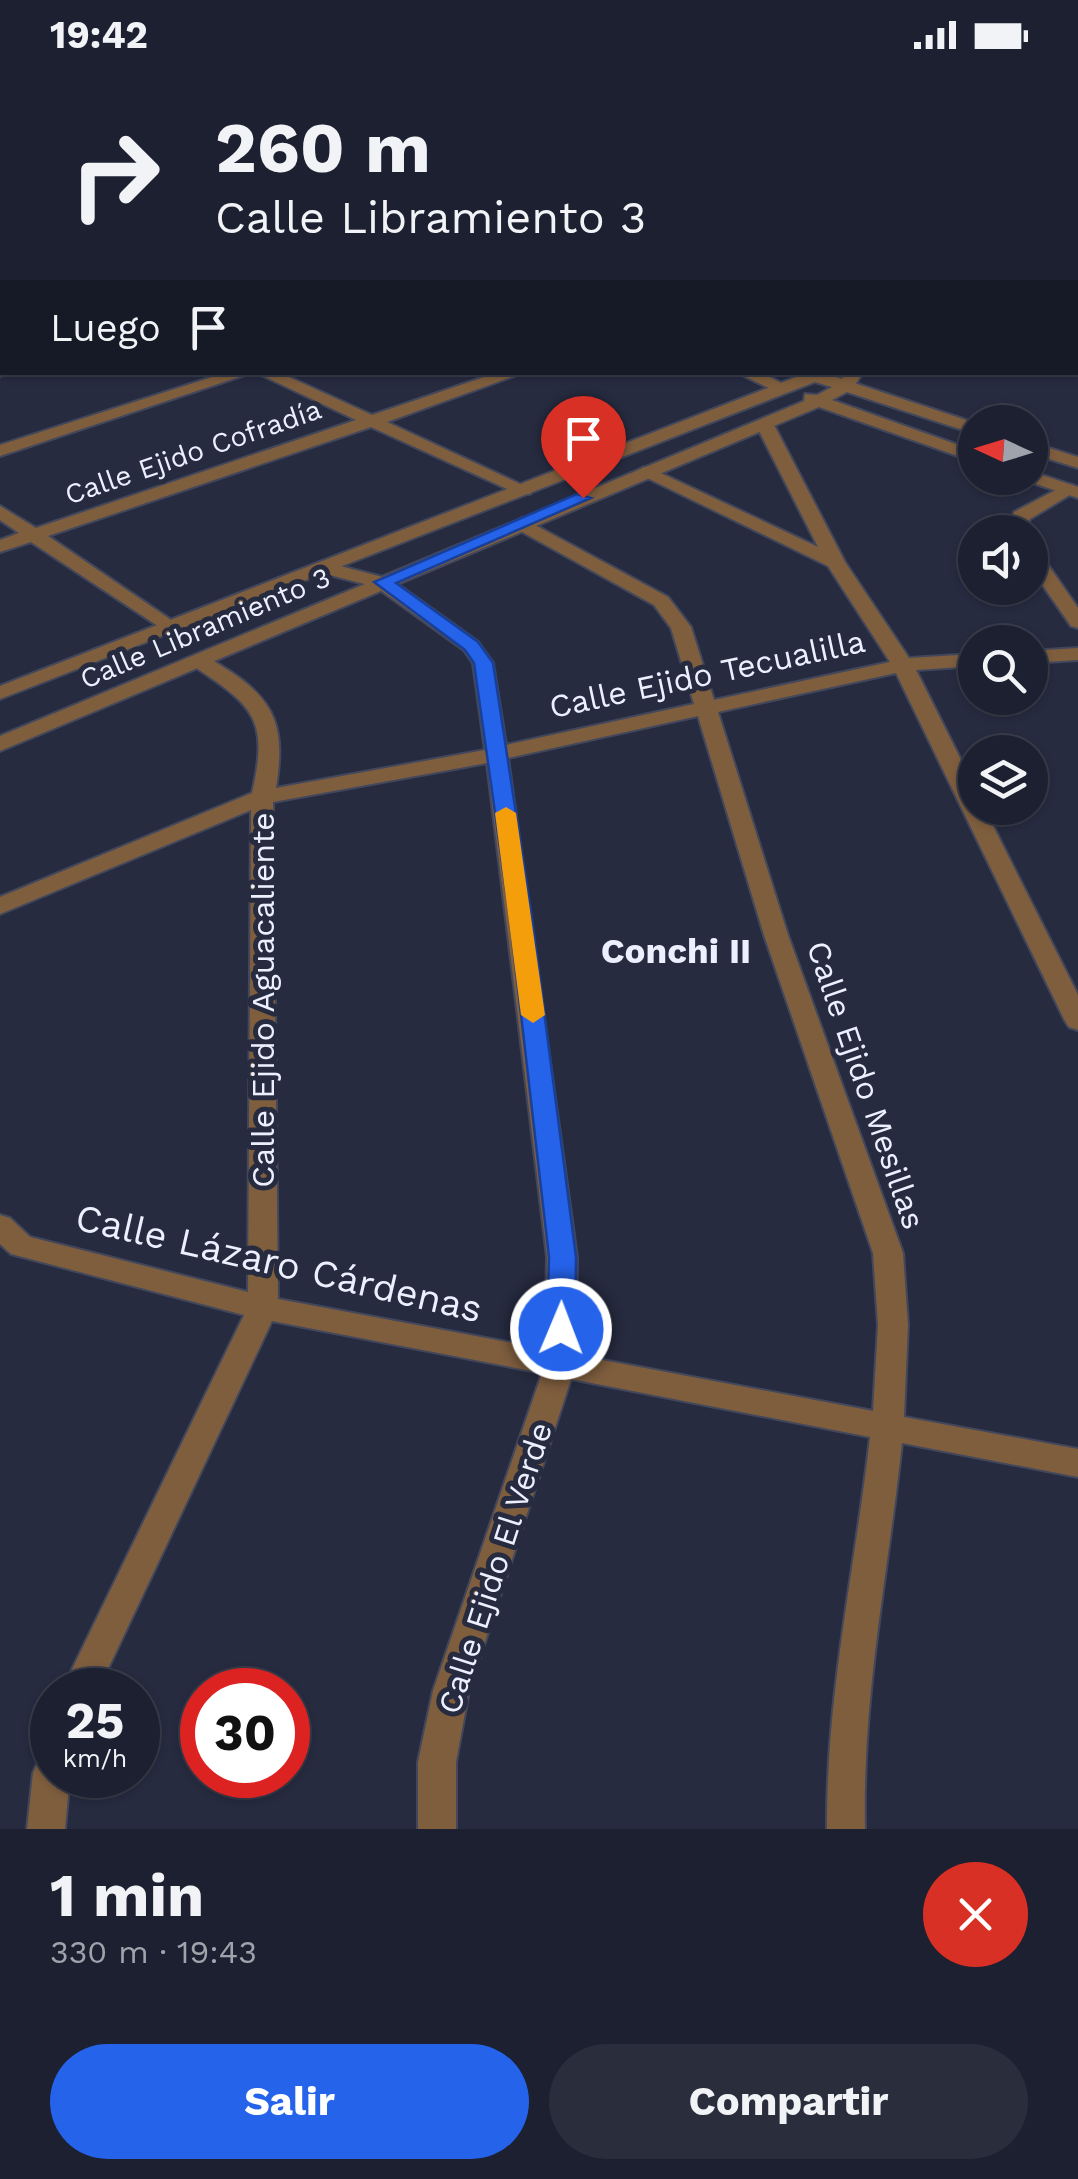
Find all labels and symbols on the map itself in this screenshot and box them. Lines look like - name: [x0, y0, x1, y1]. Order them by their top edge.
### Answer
- street label: Calle Ejido Cofradía: [60, 393, 326, 511]
- pin: [541, 396, 626, 499]
- north arrow: [958, 405, 1048, 495]
- street label: Calle Libramiento 3: [75, 560, 335, 696]
- street label: Calle Ejido Tecualilla: [546, 622, 868, 726]
- street label: Calle Ejido Aguacaliente: [244, 812, 282, 1188]
- district label: Conchi II: [601, 930, 751, 972]
- street label: Calle Ejido Mesillas: [799, 936, 933, 1234]
- street label: Calle Lázaro Cárdenas: [72, 1195, 486, 1331]
- position arrow: [509, 1277, 613, 1381]
- street label: Calle Ejido El Verde: [430, 1417, 560, 1719]
- speed limit sign: 30: [180, 1668, 310, 1798]

